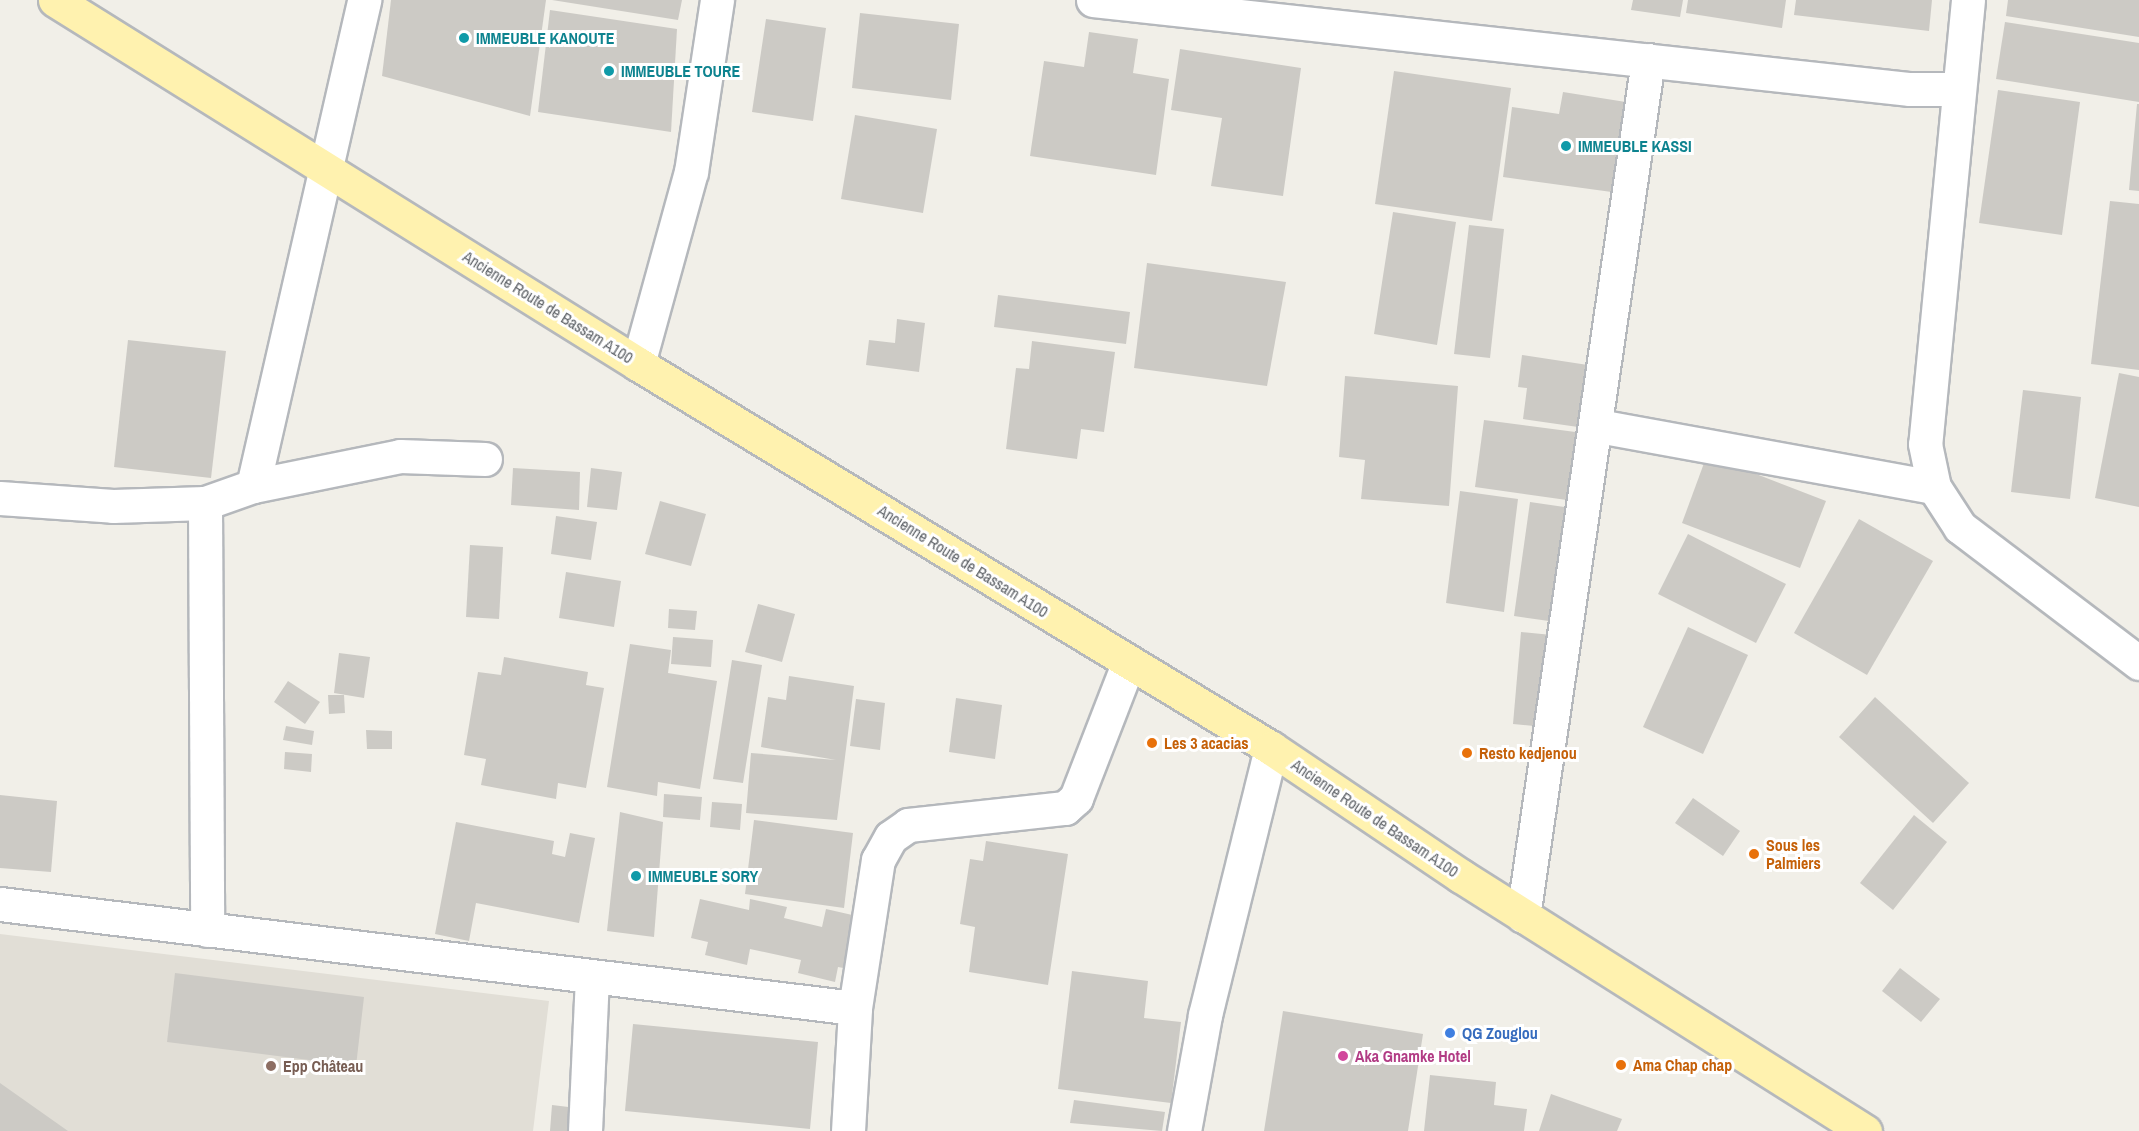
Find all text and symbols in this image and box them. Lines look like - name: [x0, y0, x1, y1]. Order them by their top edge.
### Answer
- place label: IMMEUBLE KANOUTE: [476, 28, 614, 48]
- marker: IMMEUBLE KANOUTE: [457, 31, 471, 45]
- place label: IMMEUBLE TOURE: [621, 61, 740, 81]
- marker: IMMEUBLE TOURE: [602, 64, 616, 78]
- place label: IMMEUBLE KASSI: [1578, 136, 1692, 156]
- marker: IMMEUBLE KASSI: [1559, 139, 1573, 153]
- street label: Ancienne Route de Bassam A100: [459, 246, 637, 368]
- street label: Ancienne Route de Bassam A100: [874, 500, 1052, 622]
- place label: Les 3 acacias: [1164, 733, 1249, 753]
- marker: Les 3 acacias: [1145, 736, 1159, 750]
- place label: Resto kedjenou: [1479, 743, 1577, 763]
- marker: Resto kedjenou: [1460, 746, 1474, 760]
- street label: Ancienne Route de Bassam A100: [1288, 755, 1462, 881]
- place label: Sous les Palmiers: [1766, 835, 1821, 873]
- marker: Sous les Palmiers: [1747, 847, 1761, 861]
- place label: IMMEUBLE SORY: [648, 866, 758, 886]
- marker: IMMEUBLE SORY: [629, 869, 643, 883]
- place label: QG Zouglou: [1462, 1023, 1538, 1043]
- marker: QG Zouglou: [1443, 1026, 1457, 1040]
- place label: Aka Gnamke Hotel: [1355, 1046, 1471, 1066]
- marker: Aka Gnamke Hotel: [1336, 1049, 1350, 1063]
- place label: Ama Chap chap: [1633, 1055, 1732, 1075]
- place label: Epp Château: [283, 1056, 363, 1076]
- marker: Ama Chap chap: [1614, 1058, 1628, 1072]
- marker: Epp Château: [264, 1059, 278, 1073]

